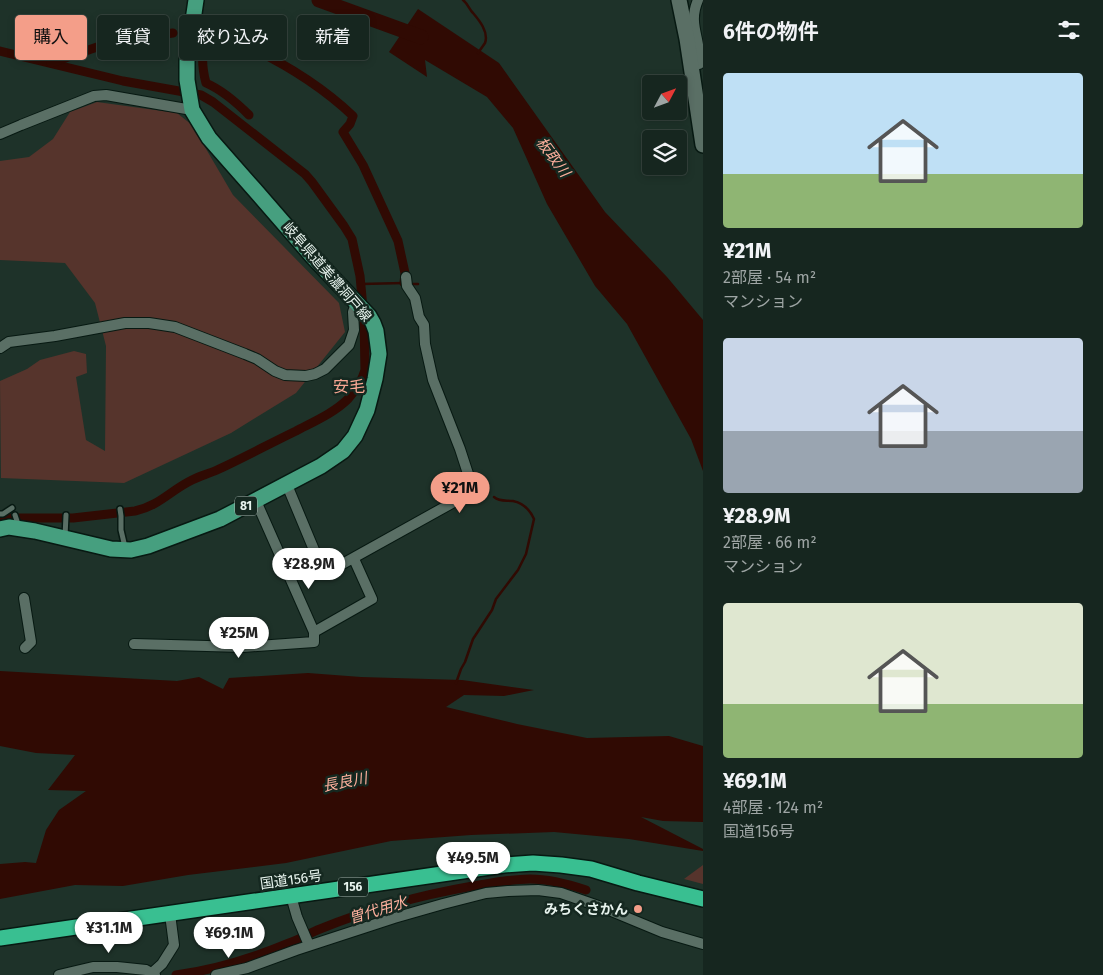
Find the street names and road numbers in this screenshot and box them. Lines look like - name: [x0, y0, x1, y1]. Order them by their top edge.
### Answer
- street label: 岐阜県道美濃洞戸線: [279, 219, 375, 325]
- road number: 81: [235, 496, 257, 516]
- street label: 国道156号: [259, 867, 323, 893]
- road number: 156: [338, 878, 368, 896]

